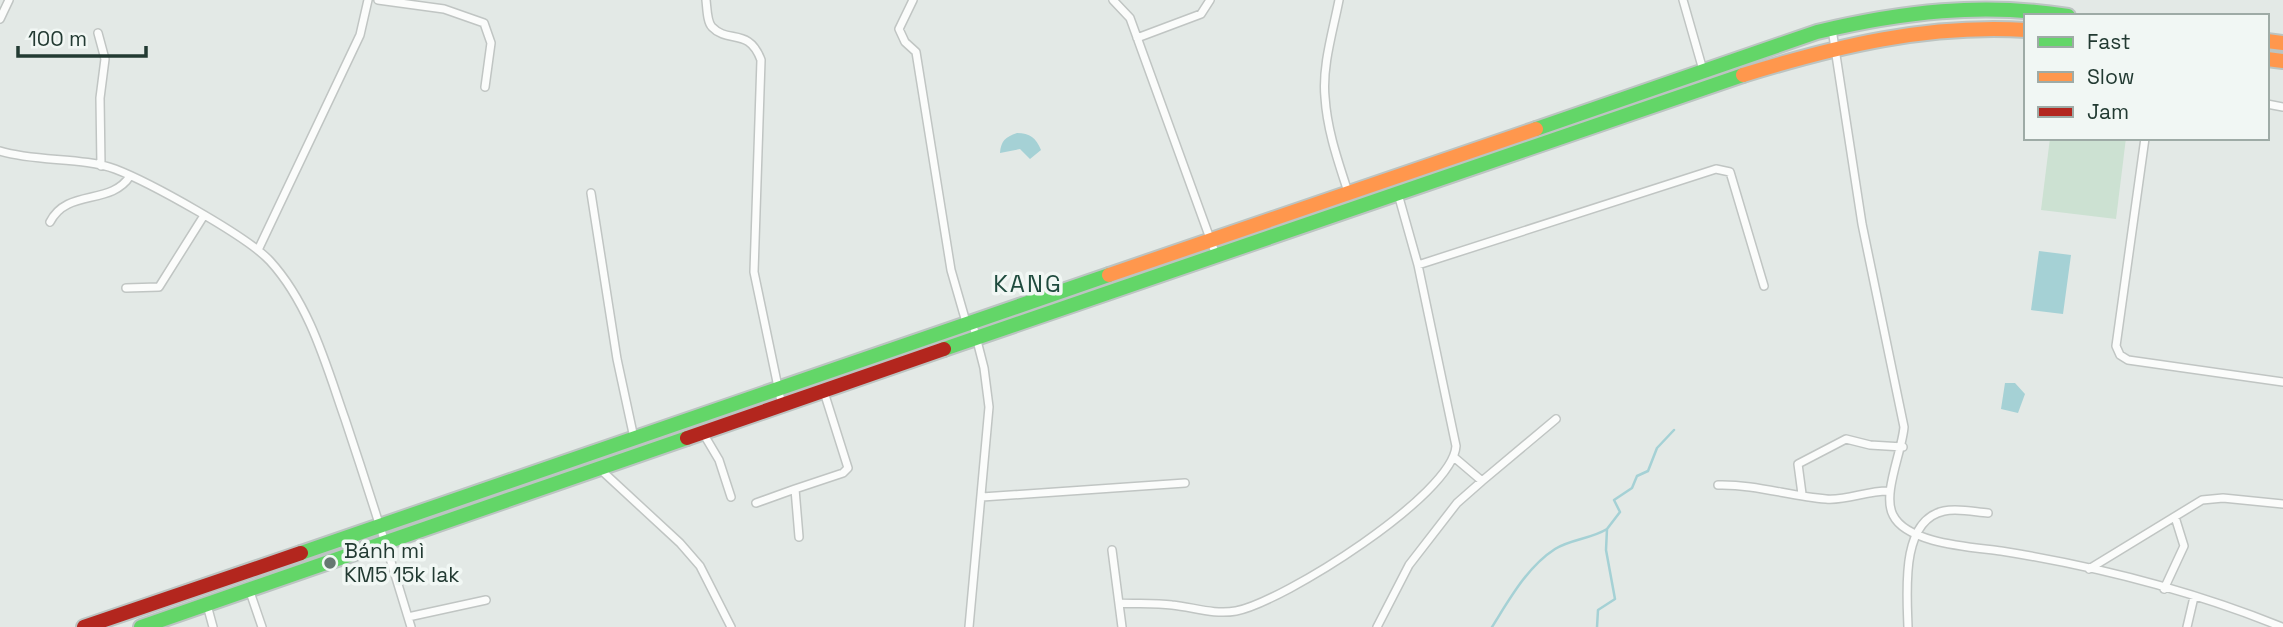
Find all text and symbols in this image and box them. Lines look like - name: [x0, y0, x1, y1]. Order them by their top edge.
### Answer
- scale bar: [18, 14, 145, 58]
- legend: [2024, 14, 2269, 140]
- text: 100 m: [28, 25, 87, 52]
- text: Fast: [2087, 28, 2131, 55]
- text: Slow: [2087, 63, 2135, 90]
- text: Jam: [2087, 98, 2129, 125]
- district label: KANG: [993, 268, 1063, 299]
- place label: Bánh mì KM5 15k lak: [344, 537, 460, 588]
- marker: Bánh mì KM5 15k lak: [322, 555, 338, 571]

